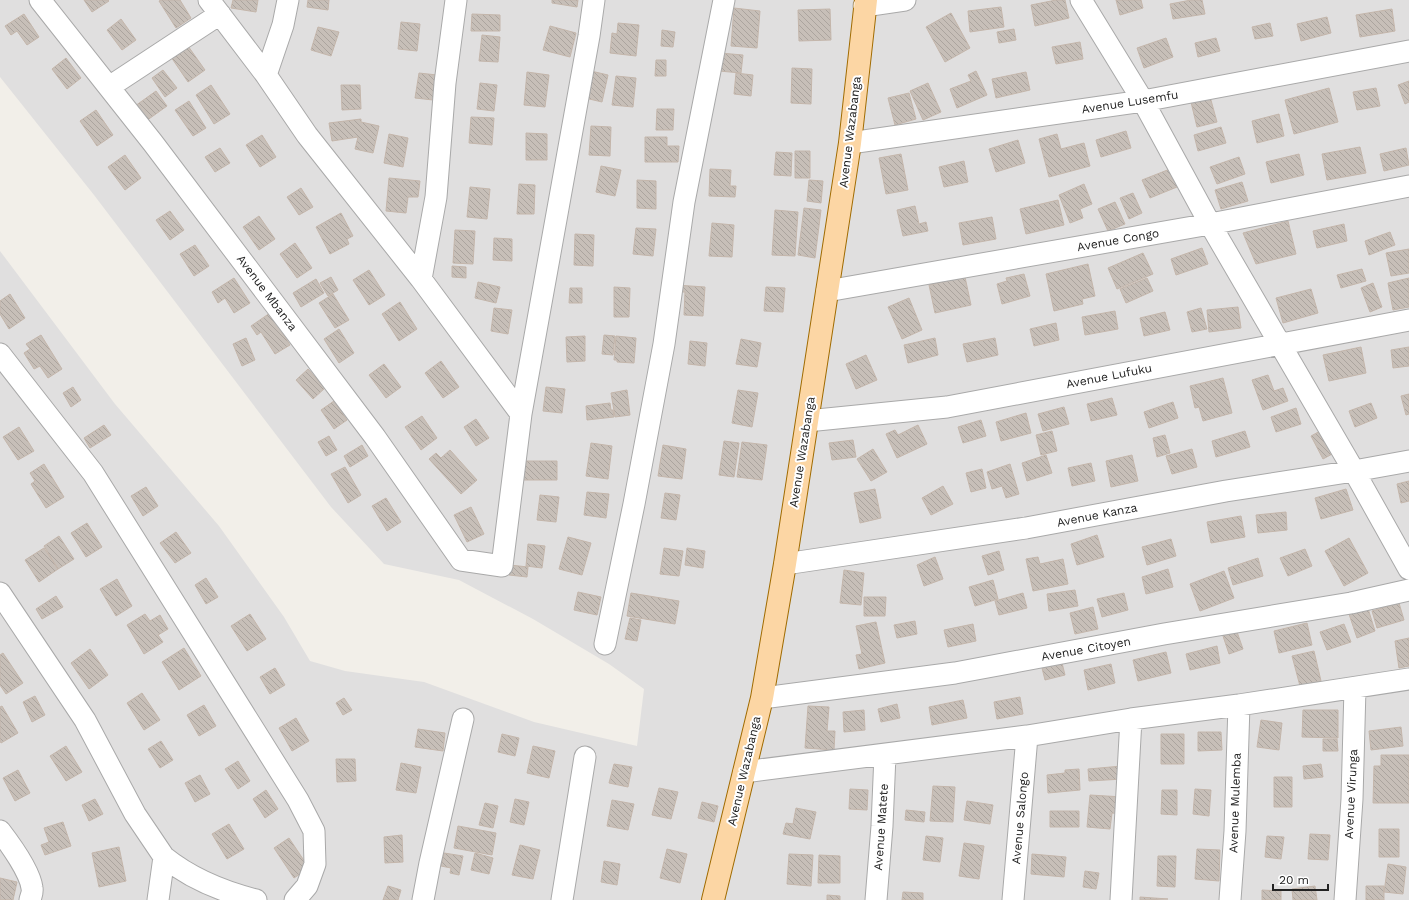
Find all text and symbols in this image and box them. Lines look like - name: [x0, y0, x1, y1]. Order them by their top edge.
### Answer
- street label: Avenue Wazabanga: [836, 75, 864, 189]
- street label: Avenue Lusemfu: [1081, 87, 1179, 117]
- street label: Avenue Congo: [1076, 226, 1160, 254]
- street label: Avenue Mbanza: [234, 252, 300, 334]
- street label: Avenue Lufuku: [1065, 361, 1153, 391]
- street label: Avenue Wazabanga: [786, 395, 818, 509]
- street label: Avenue Kanza: [1056, 500, 1139, 530]
- street label: Avenue Citoyen: [1040, 634, 1132, 664]
- street label: Avenue Wazabanga: [725, 715, 763, 827]
- street label: Avenue Virunga: [1342, 748, 1360, 839]
- street label: Avenue Mulemba: [1226, 752, 1244, 853]
- street label: Avenue Salongo: [1009, 771, 1031, 865]
- street label: Avenue Matete: [871, 783, 891, 871]
- scale bar: [1273, 866, 1328, 892]
- text: 20 m: [1279, 873, 1309, 887]

